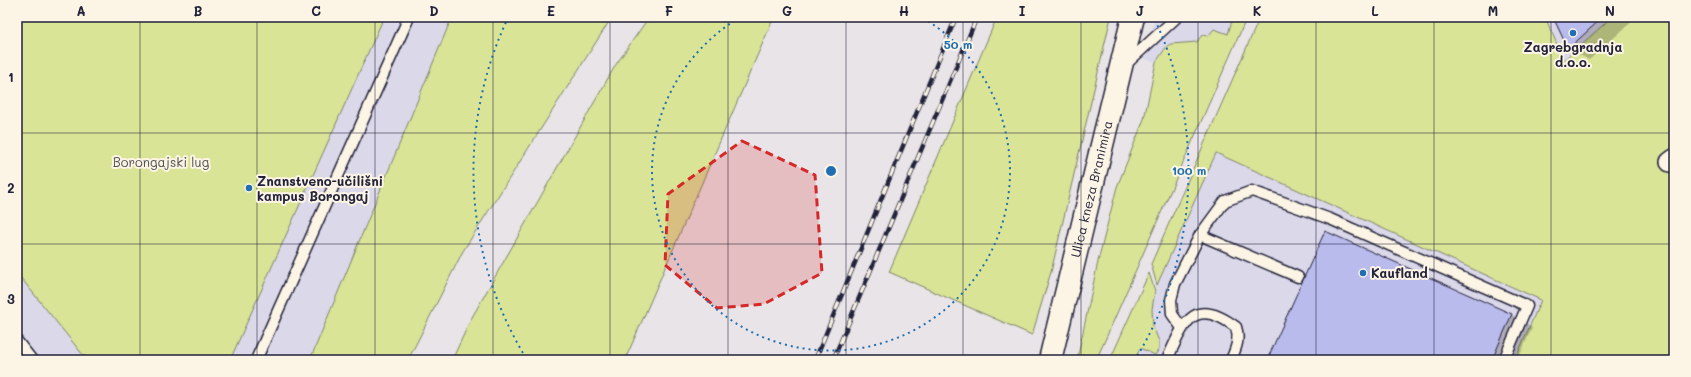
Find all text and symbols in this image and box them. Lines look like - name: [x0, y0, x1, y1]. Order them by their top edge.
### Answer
- text: A: [76, 2, 86, 19]
- text: B: [194, 2, 203, 19]
- text: C: [311, 2, 321, 19]
- text: D: [429, 2, 439, 19]
- text: E: [547, 2, 555, 19]
- text: F: [665, 2, 673, 19]
- text: G: [782, 2, 792, 19]
- text: H: [899, 2, 909, 19]
- text: I: [1019, 2, 1026, 19]
- text: J: [1136, 2, 1144, 19]
- text: K: [1253, 2, 1262, 19]
- text: L: [1371, 2, 1379, 19]
- text: M: [1488, 2, 1498, 19]
- text: N: [1605, 2, 1615, 19]
- marker: Zagrebgradnja d.o.o.: [1568, 28, 1578, 38]
- text: 50 m: [944, 36, 972, 52]
- place label: Zagrebgradnja d.o.o.: [1524, 38, 1622, 70]
- text: 1: [8, 68, 14, 85]
- street label: Ulica kneza Branimira: [1066, 119, 1116, 259]
- park label: Borongajski lug: [113, 153, 209, 170]
- text: 100 m: [1172, 162, 1206, 178]
- centre of rings: [824, 164, 838, 178]
- place label: Znanstveno-učilišni kampus Borongaj: [257, 172, 383, 204]
- text: 2: [7, 179, 15, 196]
- marker: Znanstveno-učilišni kampus Borongaj: [244, 183, 254, 193]
- place label: Kaufland: [1371, 264, 1428, 281]
- marker: Kaufland: [1358, 268, 1368, 278]
- text: 3: [7, 290, 15, 307]

